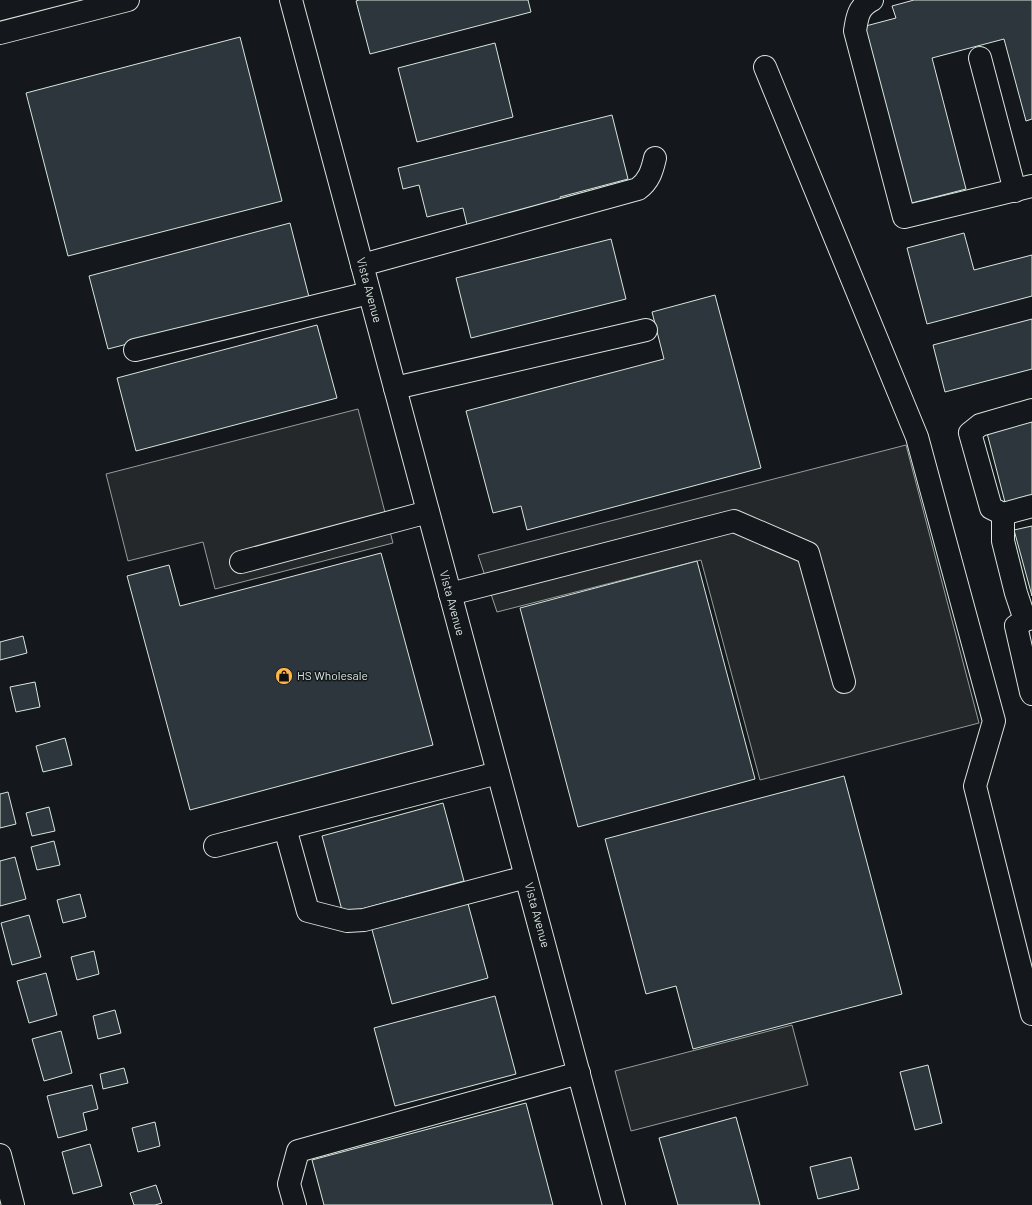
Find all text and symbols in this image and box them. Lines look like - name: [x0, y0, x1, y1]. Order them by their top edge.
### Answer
- street label: Vista Avenue: [355, 256, 385, 324]
- street label: Vista Avenue: [438, 569, 468, 637]
- shop icon: HS Wholesale: [274, 666, 294, 686]
- place label: HS Wholesale: [297, 668, 368, 682]
- street label: Vista Avenue: [523, 881, 553, 949]

